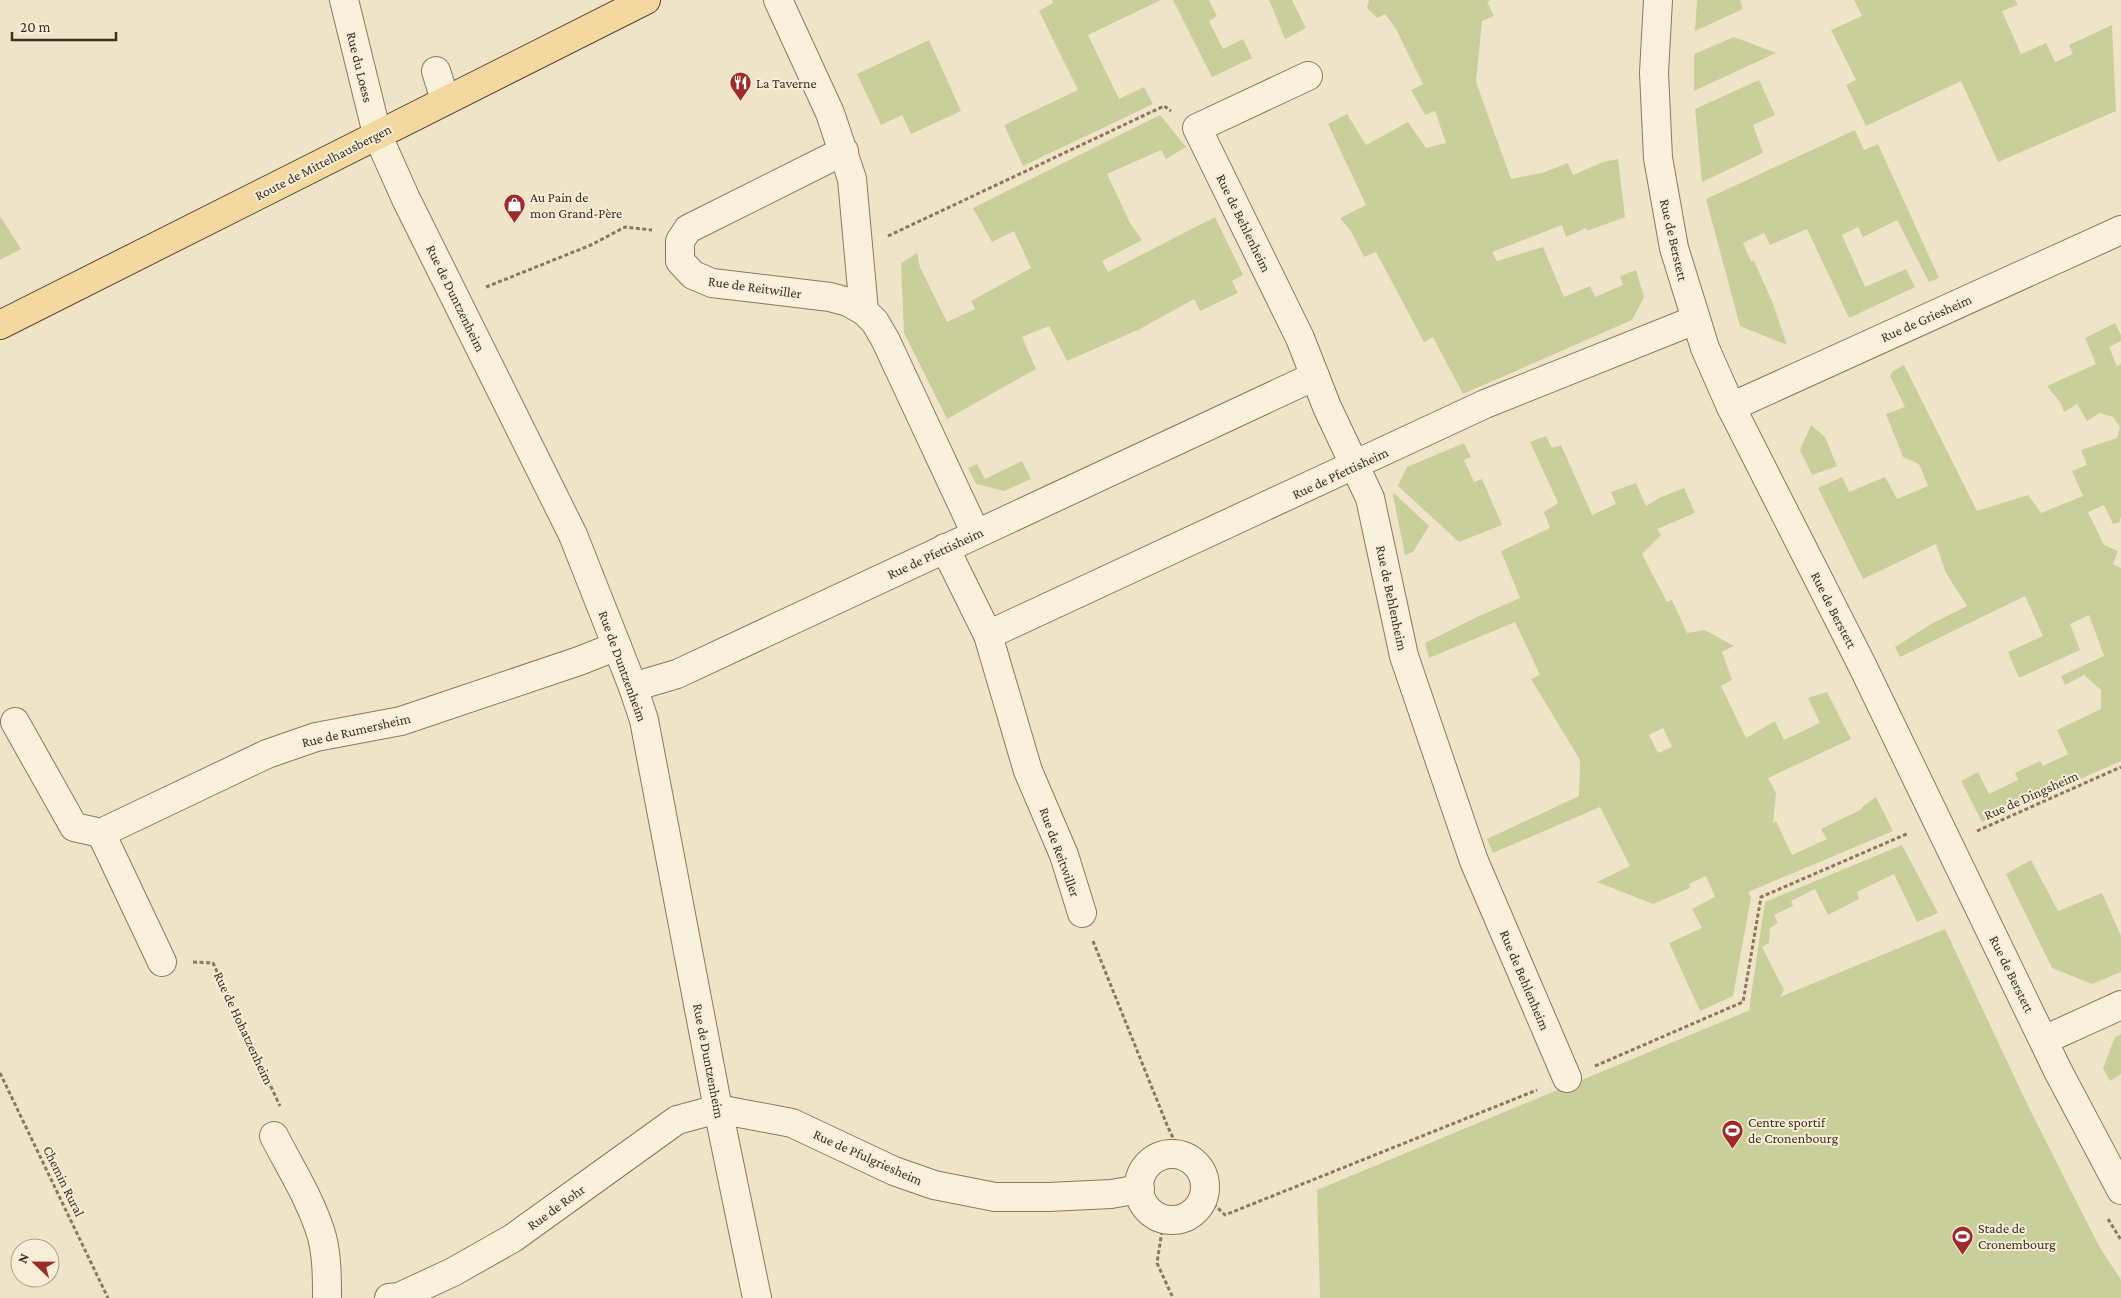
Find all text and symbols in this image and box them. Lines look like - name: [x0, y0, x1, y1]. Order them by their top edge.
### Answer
- scale bar: [12, 10, 116, 42]
- text: 20 m: [20, 19, 51, 35]
- street label: Rue du Loess: [343, 30, 377, 104]
- restaurant icon: La Taverne: [728, 71, 752, 102]
- place label: La Taverne: [756, 75, 817, 91]
- street label: Route de Mittelhausbergen: [252, 120, 394, 203]
- street label: Rue de Behlenheim: [1213, 171, 1275, 275]
- place label: Au Pain de mon Grand-Père: [530, 189, 622, 221]
- shop icon: Au Pain de mon Grand-Père: [502, 193, 526, 224]
- street label: Rue de Berstett: [1657, 197, 1691, 283]
- street label: Rue de Duntzenheim: [423, 242, 489, 354]
- street label: Rue de Reitwiller: [707, 273, 803, 301]
- street label: Rue de Griesheim: [1878, 291, 1974, 345]
- street label: Rue de Pfettisheim: [1289, 444, 1391, 502]
- street label: Rue de Pfettisheim: [884, 524, 986, 582]
- street label: Rue de Behlenheim: [1373, 544, 1411, 652]
- street label: Rue de Berstett: [1808, 569, 1860, 651]
- street label: Rue de Duntzenheim: [595, 608, 651, 724]
- street label: Rue de Rumersheim: [300, 710, 412, 750]
- street label: Rue de Dingsheim: [1982, 767, 2080, 823]
- street label: Rue de Reitwiller: [1036, 805, 1084, 899]
- street label: Rue de Behlenheim: [1497, 928, 1553, 1032]
- street label: Rue de Berstett: [1986, 933, 2038, 1016]
- street label: Rue de Hohatzenheim: [211, 969, 277, 1087]
- street label: Rue de Duntzenheim: [690, 1002, 728, 1120]
- place label: Centre sportif de Cronenbourg: [1748, 1114, 1839, 1146]
- sports icon: Centre sportif de Cronenbourg: [1720, 1118, 1744, 1149]
- street label: Rue de Pfulgriesheim: [811, 1126, 925, 1188]
- street label: Chemin Rural: [40, 1143, 88, 1219]
- street label: Rue de Rohr: [524, 1181, 588, 1233]
- place label: Stade de Cronembourg: [1978, 1220, 2056, 1252]
- sports icon: Stade de Cronembourg: [1950, 1224, 1974, 1255]
- north arrow: [10, 1238, 60, 1288]
- text: N: [14, 1250, 32, 1266]

